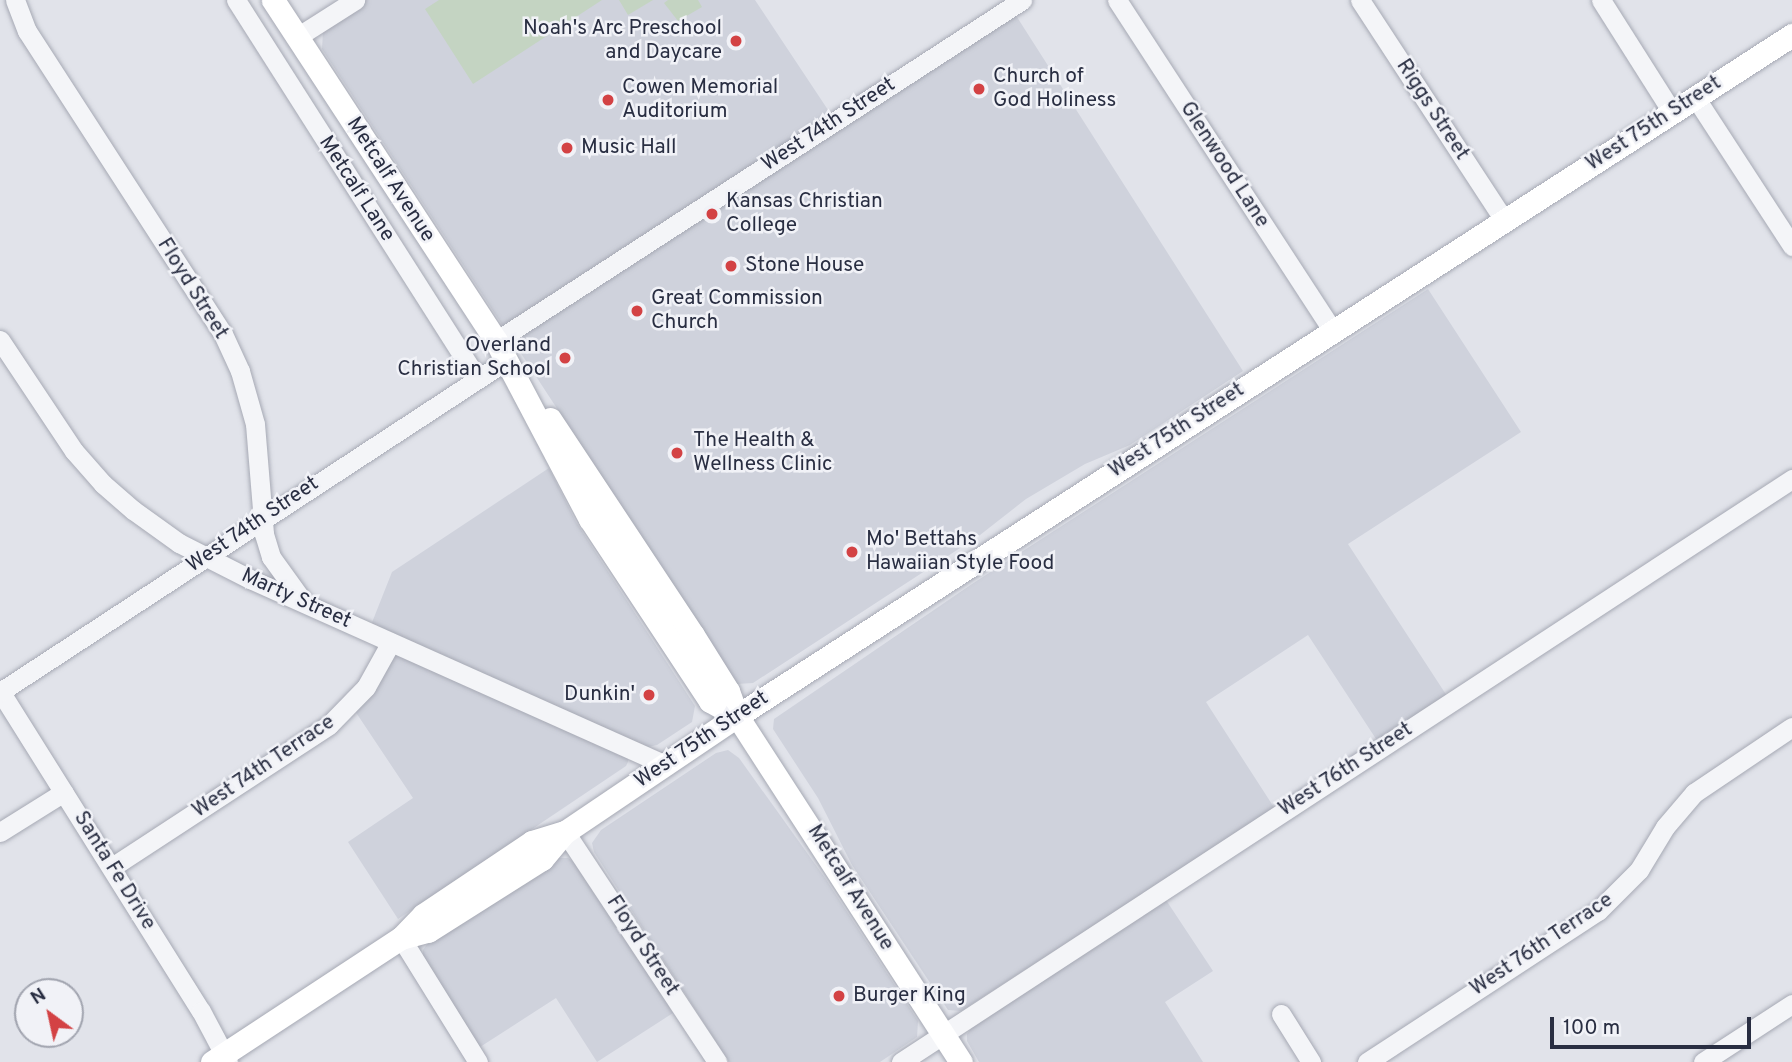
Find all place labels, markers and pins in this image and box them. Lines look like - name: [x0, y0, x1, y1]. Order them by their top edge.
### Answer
- place label: Noah's Arc Preschool and Daycare: [522, 16, 722, 66]
- marker: Noah's Arc Preschool and Daycare: [728, 33, 744, 49]
- place label: Church of God Holiness: [993, 64, 1116, 114]
- place label: Cowen Memorial Auditorium: [622, 75, 778, 125]
- marker: Church of God Holiness: [971, 81, 987, 97]
- marker: Cowen Memorial Auditorium: [600, 92, 616, 108]
- place label: Music Hall: [581, 135, 676, 161]
- marker: Music Hall: [559, 140, 575, 156]
- place label: Kansas Christian College: [726, 189, 883, 239]
- marker: Kansas Christian College: [704, 206, 720, 222]
- place label: Stone House: [745, 253, 864, 279]
- marker: Stone House: [723, 258, 739, 274]
- place label: Great Commission Church: [651, 286, 823, 336]
- marker: Great Commission Church: [629, 303, 645, 319]
- place label: Overland Christian School: [397, 333, 551, 383]
- marker: Overland Christian School: [557, 350, 573, 366]
- place label: The Health & Wellness Clinic: [693, 428, 832, 478]
- marker: The Health & Wellness Clinic: [667, 443, 687, 463]
- place label: Mo' Bettahs Hawaiian Style Food: [866, 527, 1054, 577]
- marker: Mo' Bettahs Hawaiian Style Food: [844, 544, 860, 560]
- place label: Dunkin': [564, 682, 635, 708]
- marker: Dunkin': [641, 687, 657, 703]
- place label: Burger King: [853, 983, 966, 1009]
- marker: Burger King: [831, 988, 847, 1004]

